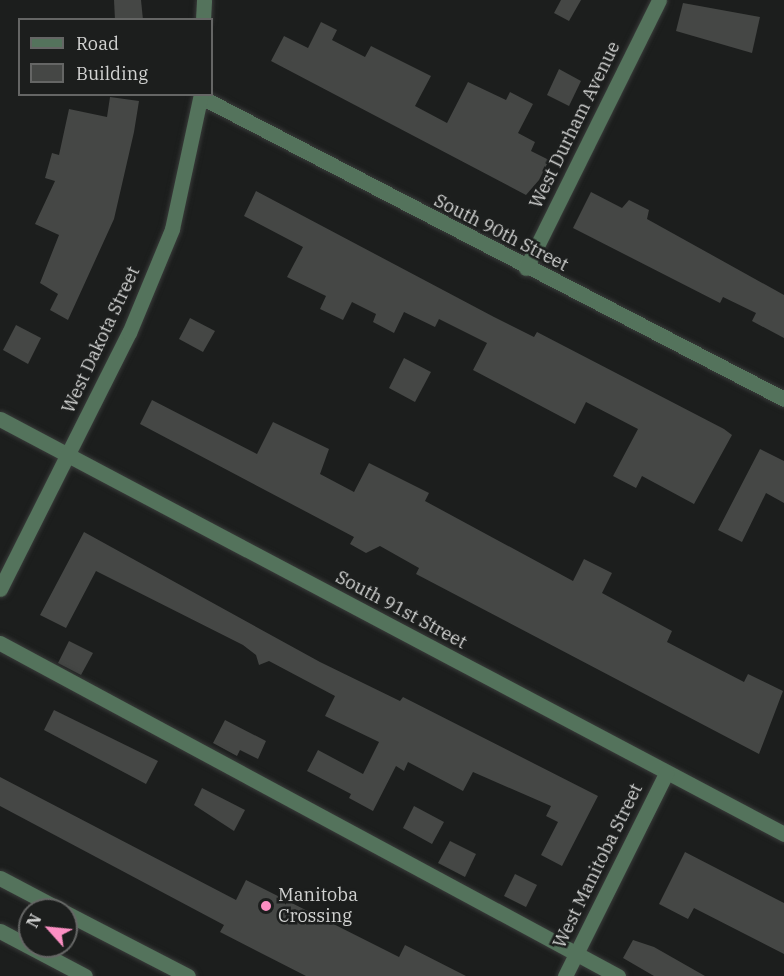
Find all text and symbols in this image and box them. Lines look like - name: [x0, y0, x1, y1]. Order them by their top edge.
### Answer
- legend: [18, 18, 213, 96]
- text: Road: [76, 32, 119, 55]
- street label: West Durham Avenue: [525, 38, 625, 212]
- text: Building: [76, 62, 148, 85]
- street label: South 90th Street: [430, 190, 572, 276]
- street label: West Dakota Street: [58, 263, 144, 417]
- street label: South 91st Street: [332, 566, 470, 654]
- street label: West Manitoba Street: [549, 780, 647, 952]
- place label: Manitoba Crossing: [278, 885, 358, 928]
- north arrow: [18, 898, 78, 958]
- marker: Manitoba Crossing: [259, 899, 273, 913]
- text: N: [22, 911, 46, 931]

